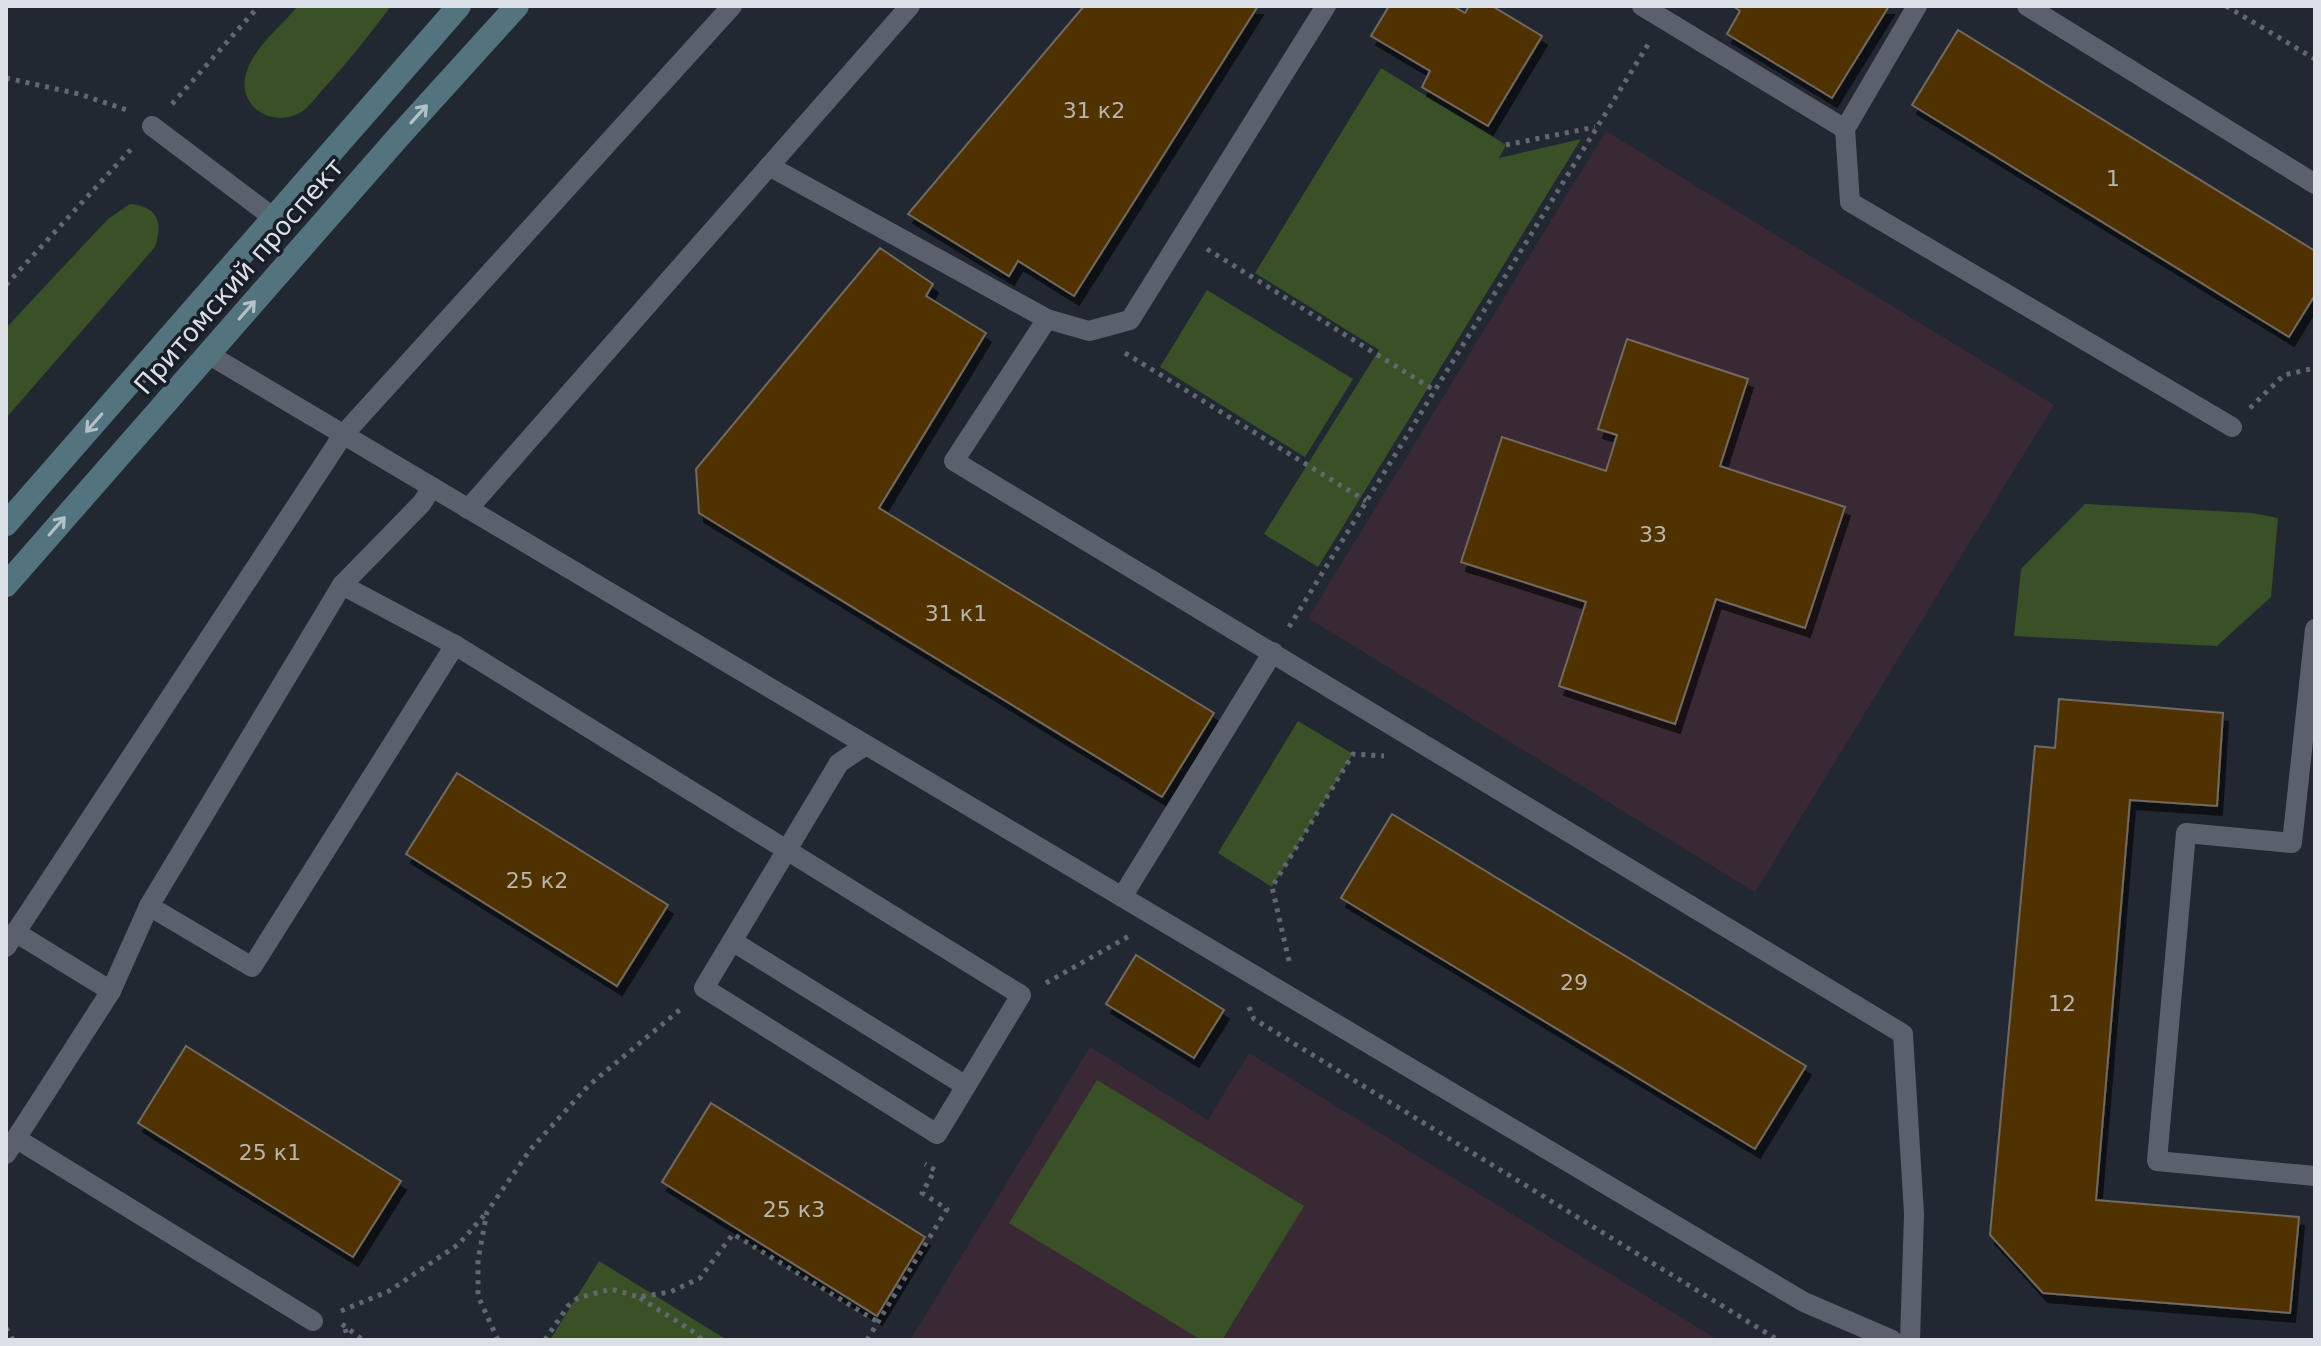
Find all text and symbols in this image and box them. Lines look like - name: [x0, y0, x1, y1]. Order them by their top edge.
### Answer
- house number: 31 к2: [1063, 98, 1125, 123]
- one-way arrow: [409, 105, 427, 125]
- street label: Притомский проспект: [128, 152, 350, 400]
- house number: 1: [2106, 166, 2120, 191]
- one-way arrow: [238, 300, 256, 320]
- one-way arrow: [86, 413, 104, 433]
- one-way arrow: [48, 517, 66, 537]
- house number: 33: [1639, 522, 1667, 547]
- house number: 31 к1: [925, 601, 987, 626]
- house number: 25 к2: [506, 868, 568, 893]
- house number: 29: [1560, 970, 1588, 995]
- house number: 12: [2048, 991, 2076, 1016]
- house number: 25 к1: [239, 1140, 301, 1165]
- house number: 25 к3: [763, 1197, 825, 1222]

